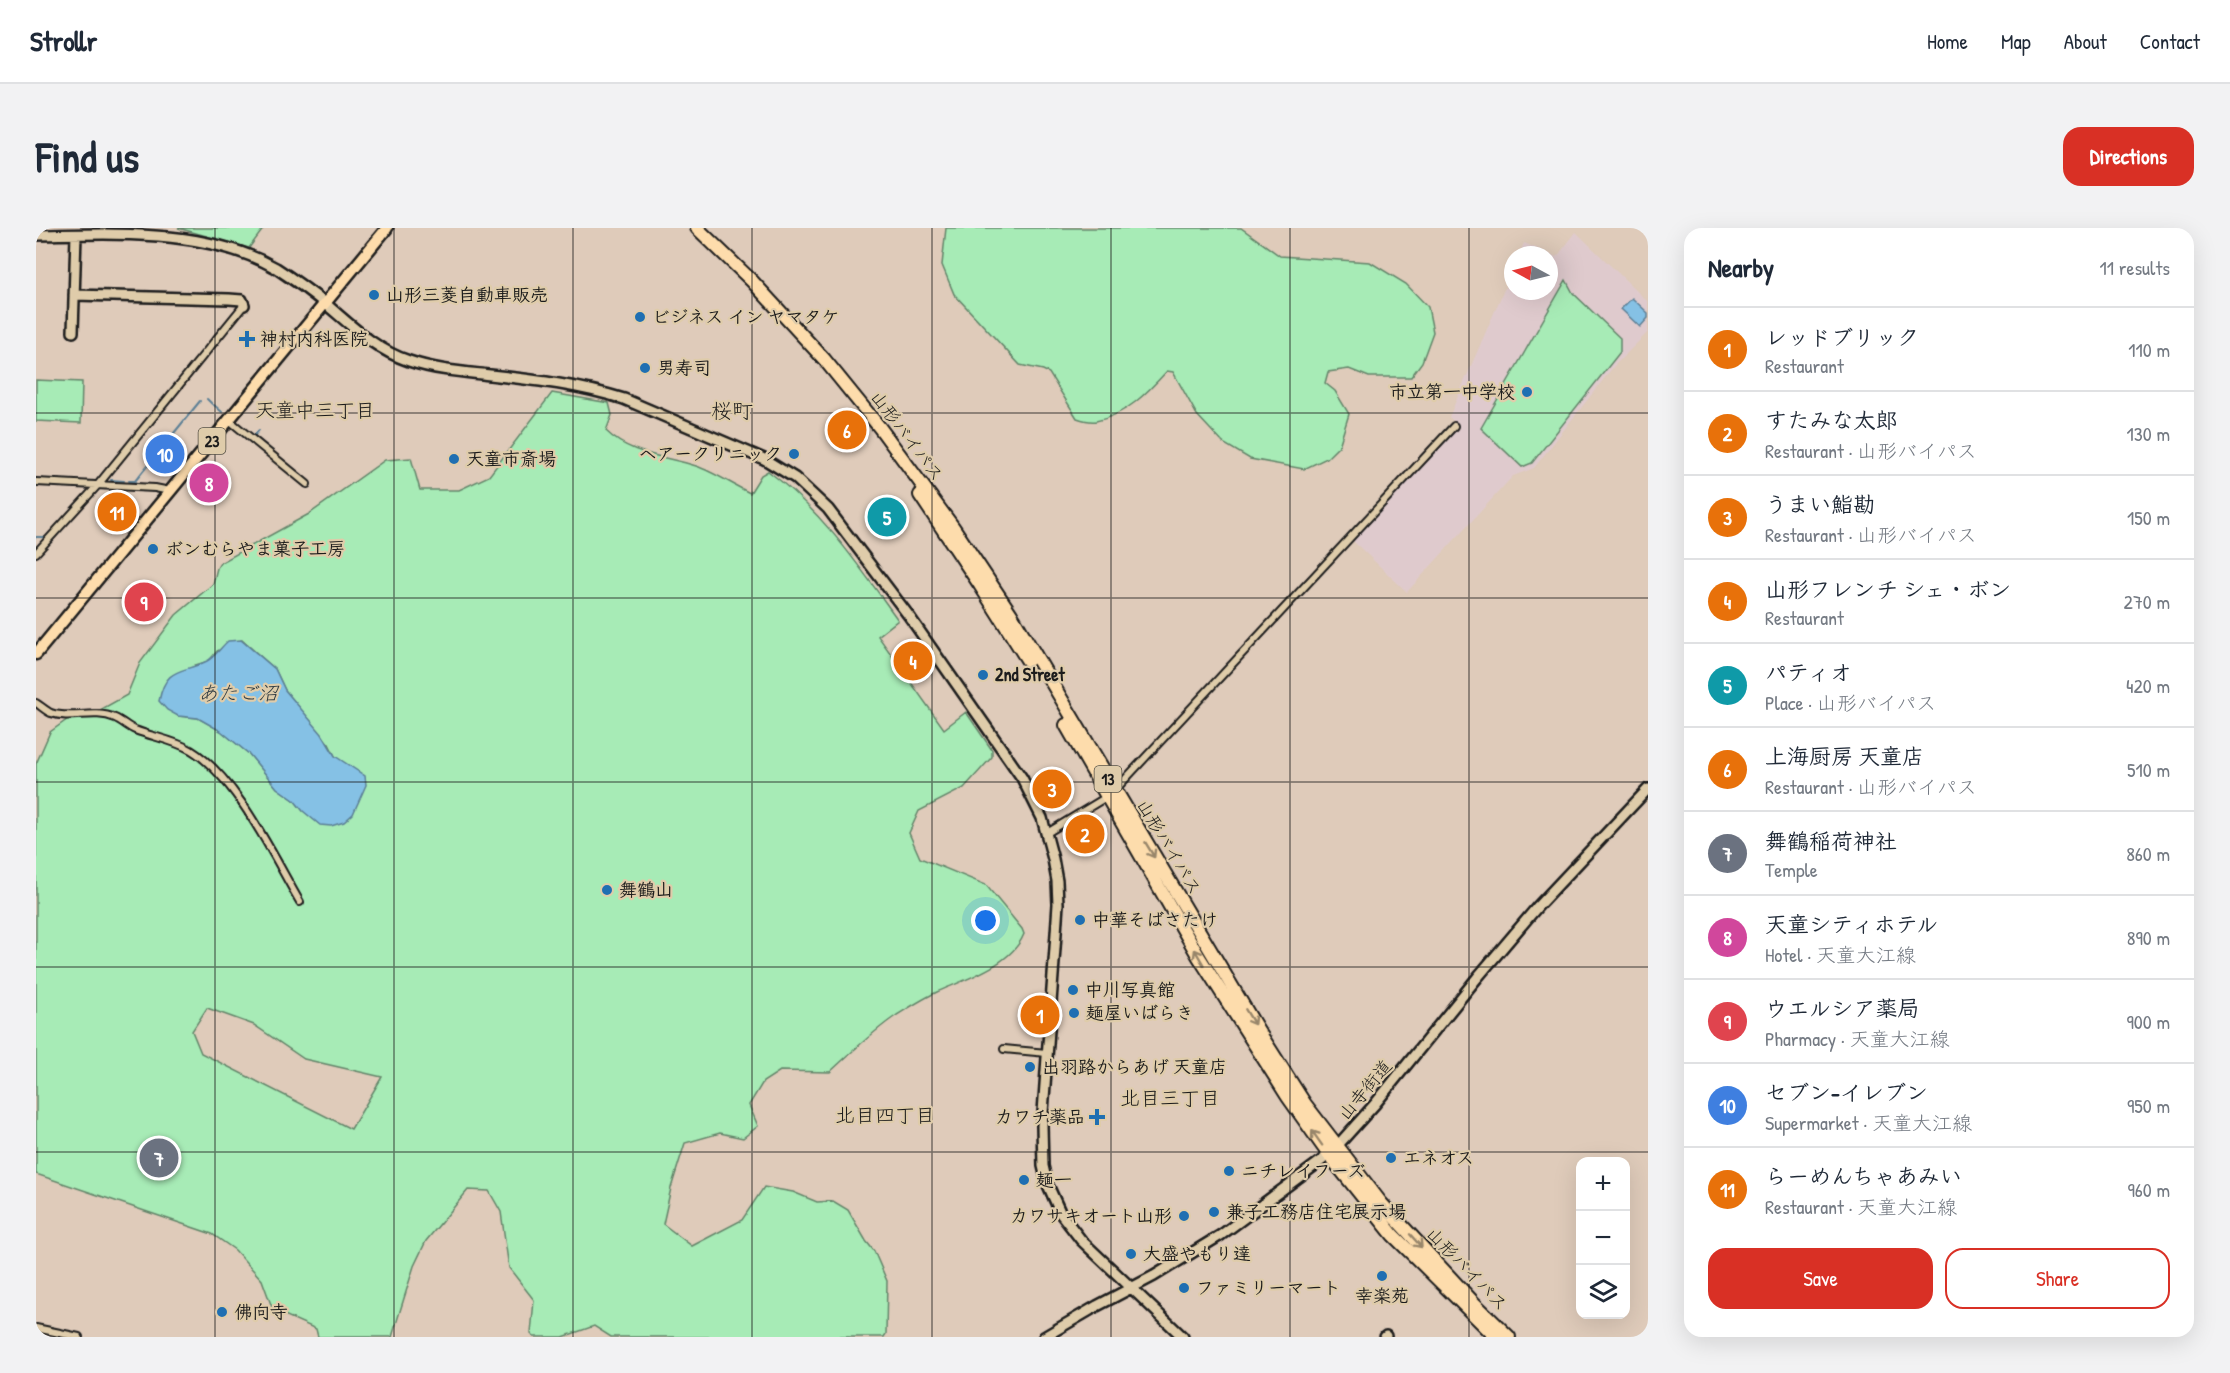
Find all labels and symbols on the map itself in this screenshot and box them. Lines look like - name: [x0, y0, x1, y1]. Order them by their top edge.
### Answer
- north arrow: [1504, 246, 1558, 300]
- place label: 山形三菱自動車販売: [386, 282, 548, 307]
- marker: 山形三菱自動車販売: [367, 288, 381, 302]
- place label: ビジネス イン ヤマタケ: [652, 304, 840, 329]
- marker: ビジネス イン ヤマタケ: [633, 310, 647, 324]
- place label: 神村内科医院: [260, 326, 368, 351]
- marker: 神村内科医院: [238, 330, 256, 348]
- place label: 男寿司: [657, 355, 711, 380]
- marker: 男寿司: [638, 361, 652, 375]
- place label: 市立第一中学校: [1389, 379, 1515, 404]
- street label: 山形バイパス: [865, 385, 950, 486]
- marker: 市立第一中学校: [1520, 385, 1534, 399]
- district label: 天童中三丁目: [255, 396, 375, 423]
- district label: 桜町: [711, 396, 753, 425]
- pin: 6: [828, 408, 866, 452]
- road number: 23: [198, 428, 226, 454]
- pin: 10: [146, 432, 184, 476]
- place label: ヘアークリニック: [639, 441, 782, 466]
- place label: 天童市斎場: [466, 446, 556, 471]
- marker: ヘアークリニック: [787, 447, 801, 461]
- marker: 天童市斎場: [447, 452, 461, 466]
- pin: 8: [190, 460, 228, 506]
- pin: 11: [98, 490, 136, 534]
- pin: 5: [868, 494, 906, 540]
- place label: ボンむらやま菓子工房: [165, 536, 345, 561]
- marker: ボンむらやま菓子工房: [146, 542, 160, 556]
- pin: 9: [124, 580, 164, 625]
- pin: 4: [894, 638, 932, 684]
- place label: 2nd Street: [995, 662, 1065, 687]
- marker: 2nd Street: [976, 668, 990, 682]
- water label: あたご沼: [198, 679, 280, 706]
- pin: 3: [1032, 766, 1072, 812]
- road number: 13: [1094, 766, 1122, 792]
- street label: 山形バイパス: [1131, 794, 1208, 899]
- pin: 2: [1066, 812, 1104, 856]
- one-way arrow: [1144, 841, 1156, 858]
- place label: 舞鶴山: [619, 877, 673, 902]
- marker: 舞鶴山: [600, 883, 614, 897]
- your location: [971, 906, 1000, 935]
- place label: 中華そばさたけ: [1092, 907, 1218, 932]
- marker: 中華そばさたけ: [1073, 913, 1087, 927]
- one-way arrow: [1193, 949, 1205, 966]
- place label: 中川写真館: [1085, 977, 1175, 1002]
- marker: 中川写真館: [1066, 983, 1080, 997]
- pin: 1: [1020, 992, 1060, 1038]
- place label: 麺屋いばらき: [1086, 1000, 1194, 1025]
- marker: 麺屋いばらき: [1067, 1006, 1081, 1020]
- one-way arrow: [1244, 1008, 1256, 1025]
- place label: 出羽路からあげ 天童店: [1042, 1054, 1227, 1079]
- street label: 山寺街道: [1332, 1054, 1397, 1125]
- marker: 出羽路からあげ 天童店: [1023, 1060, 1037, 1074]
- district label: 北目三丁目: [1120, 1084, 1220, 1111]
- district label: 北目四丁目: [835, 1101, 935, 1128]
- place label: カワチ薬品: [995, 1104, 1085, 1129]
- marker: カワチ薬品: [1090, 1110, 1104, 1124]
- one-way arrow: [1311, 1130, 1323, 1146]
- pin: 7: [140, 1136, 178, 1180]
- place label: エネオス: [1403, 1145, 1474, 1170]
- marker: エネオス: [1384, 1151, 1398, 1165]
- place label: ニチレイフーズ: [1241, 1158, 1365, 1183]
- marker: ニチレイフーズ: [1222, 1164, 1236, 1178]
- place label: 麺一: [1036, 1167, 1072, 1192]
- marker: 麺一: [1017, 1173, 1031, 1187]
- place label: 兼子工務店住宅展示場: [1226, 1199, 1406, 1224]
- place label: カワサキオート山形: [1010, 1203, 1172, 1228]
- marker: 兼子工務店住宅展示場: [1207, 1205, 1221, 1219]
- marker: カワサキオート山形: [1177, 1209, 1191, 1223]
- street label: 山形バイパス: [1421, 1221, 1514, 1316]
- one-way arrow: [1408, 1233, 1422, 1248]
- place label: 大盛やもり達: [1143, 1241, 1251, 1266]
- marker: 大盛やもり達: [1124, 1247, 1138, 1261]
- marker: 幸楽苑: [1375, 1269, 1389, 1283]
- place label: ファミリーマート: [1196, 1275, 1341, 1300]
- marker: ファミリーマート: [1177, 1281, 1191, 1295]
- place label: 幸楽苑: [1355, 1283, 1409, 1308]
- place label: 佛向寺: [234, 1299, 288, 1324]
- marker: 佛向寺: [215, 1305, 229, 1319]

